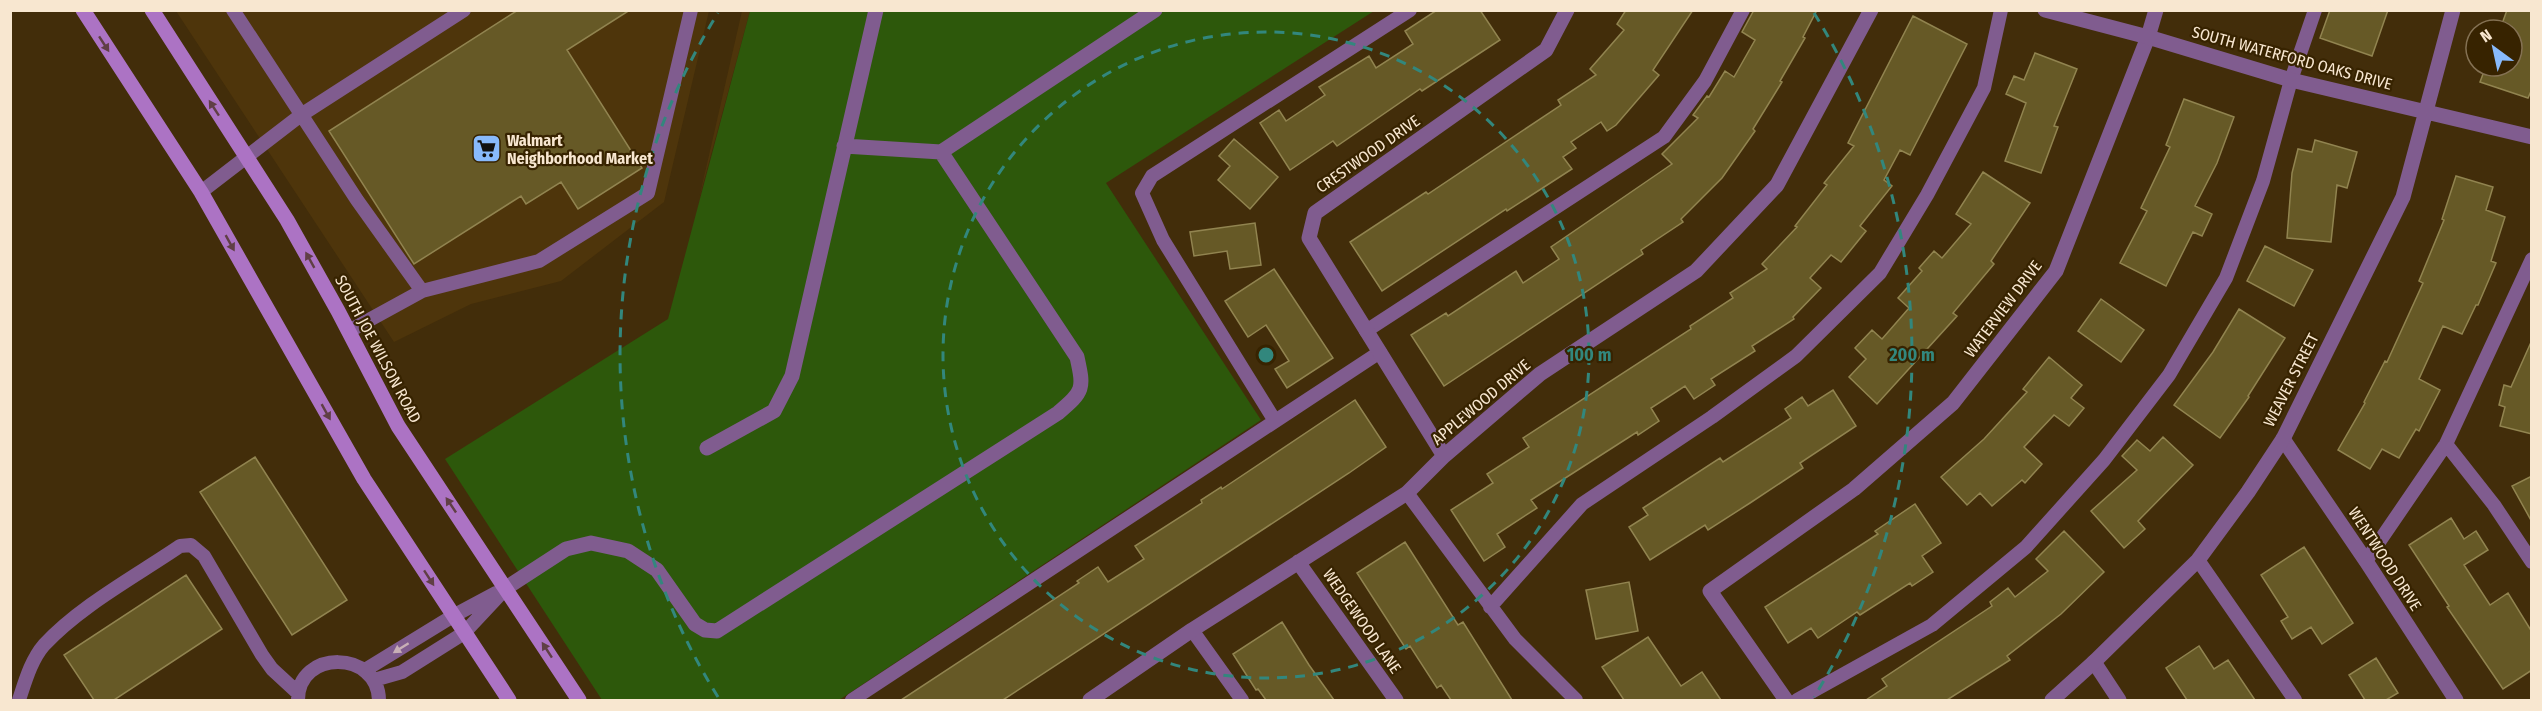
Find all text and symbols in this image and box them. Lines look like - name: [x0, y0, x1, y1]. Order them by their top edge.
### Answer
- north arrow: [2464, 18, 2524, 78]
- street label: SOUTH WATERFORD OAKS DRIVE: [2190, 22, 2394, 94]
- text: N: [2477, 25, 2495, 46]
- one-way arrow: [99, 36, 110, 52]
- one-way arrow: [209, 100, 220, 116]
- street label: CRESTWOOD DRIVE: [1313, 111, 1423, 197]
- place label: Walmart Neighborhood Market: [507, 131, 653, 168]
- supermarket icon: Walmart Neighborhood Market: [470, 133, 502, 165]
- one-way arrow: [225, 234, 235, 251]
- one-way arrow: [305, 252, 315, 269]
- street label: WATERVIEW DRIVE: [1960, 257, 2046, 361]
- street label: SOUTH JOE WILSON ROAD: [331, 272, 425, 426]
- street label: WEAVER STREET: [2259, 330, 2323, 430]
- text: 100 m: [1567, 344, 1611, 366]
- text: 200 m: [1888, 344, 1935, 366]
- centre of rings: [1256, 345, 1276, 365]
- street label: APPLEWOOD DRIVE: [1428, 355, 1534, 449]
- one-way arrow: [321, 404, 331, 421]
- one-way arrow: [445, 496, 456, 513]
- street label: WENTWOOD DRIVE: [2344, 504, 2426, 614]
- street label: WEDGEWOOD LANE: [1319, 565, 1405, 677]
- one-way arrow: [423, 570, 434, 586]
- one-way arrow: [542, 642, 553, 658]
- one-way arrow: [392, 643, 409, 654]

